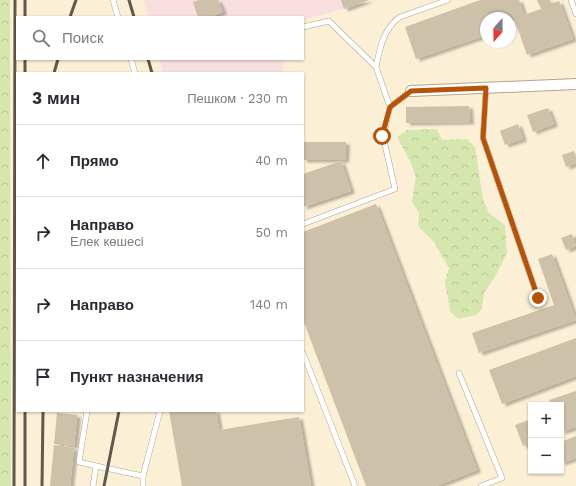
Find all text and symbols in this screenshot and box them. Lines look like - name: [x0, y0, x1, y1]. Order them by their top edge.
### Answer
- north arrow: [480, 12, 516, 48]
- search box: [16, 16, 304, 60]
- icon: search: [30, 27, 52, 49]
- text: Поиск: [62, 29, 104, 47]
- text: 3 мин: [32, 88, 80, 108]
- text: Пешком · 230 m: [187, 91, 288, 106]
- route start: [373, 127, 391, 145]
- icon: ahead: [32, 150, 54, 172]
- text: Прямо: [70, 152, 119, 170]
- text: 40 m: [255, 153, 288, 168]
- text: Направо: [70, 216, 134, 234]
- icon: right: [32, 222, 54, 244]
- text: 50 m: [256, 225, 288, 240]
- text: Елек көшесі: [70, 234, 144, 249]
- route end: [529, 289, 547, 307]
- icon: right: [32, 294, 54, 316]
- text: Направо: [70, 296, 134, 314]
- text: 140 m: [250, 297, 288, 312]
- icon: arrive: [32, 366, 54, 388]
- text: Пункт назначения: [70, 368, 203, 386]
- map controls: [528, 402, 564, 474]
- button: +: [528, 402, 564, 438]
- button: −: [528, 438, 564, 474]

